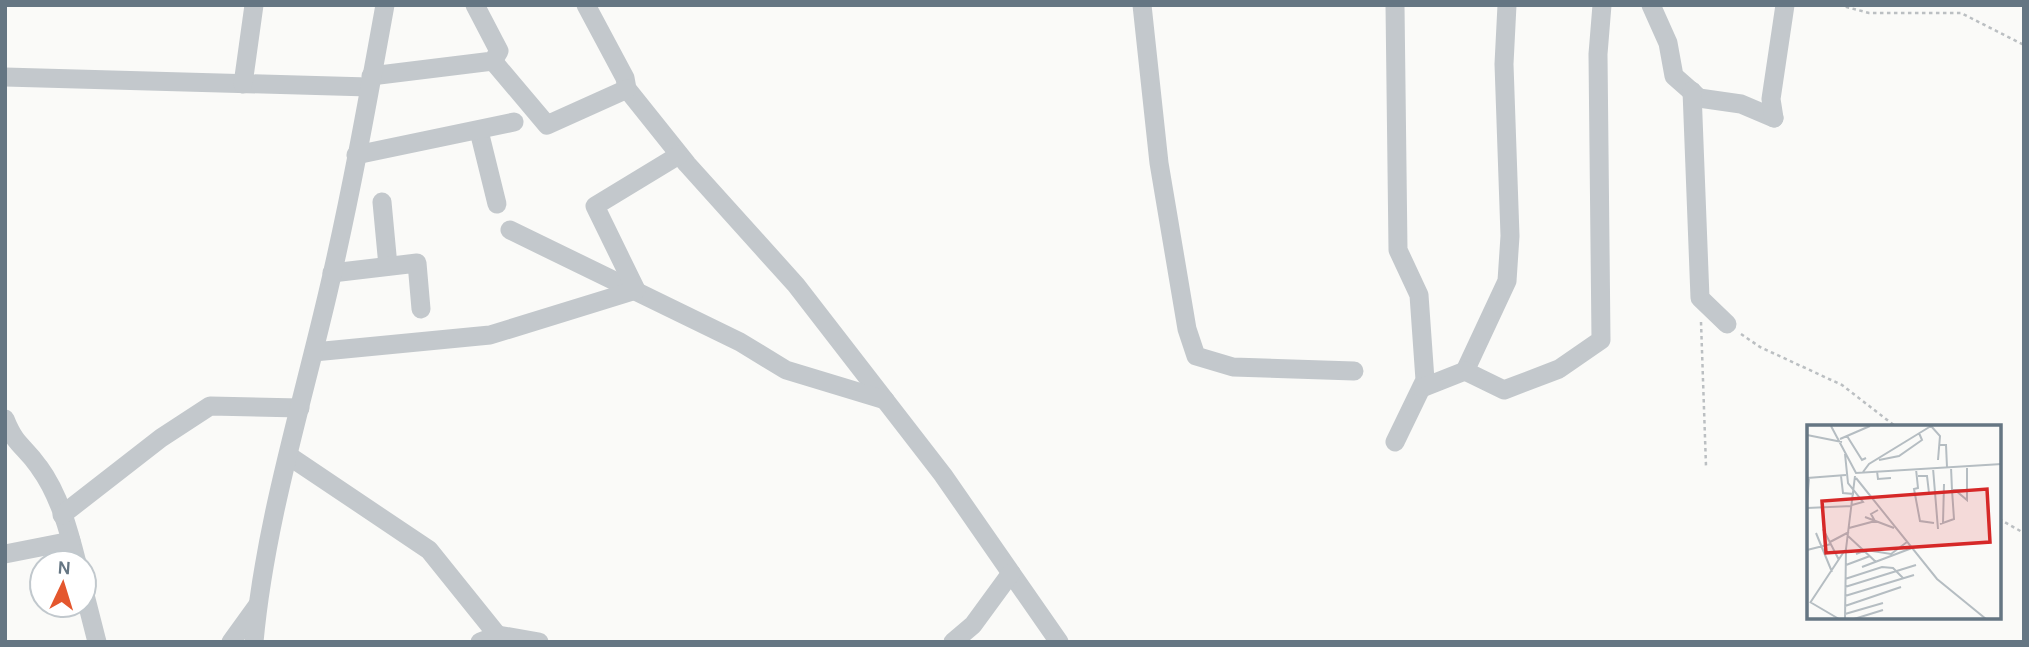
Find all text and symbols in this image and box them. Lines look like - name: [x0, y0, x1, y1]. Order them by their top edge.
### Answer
- inset map: [1807, 425, 2001, 619]
- north arrow: [28, 549, 98, 619]
- text: N: [57, 557, 72, 579]

